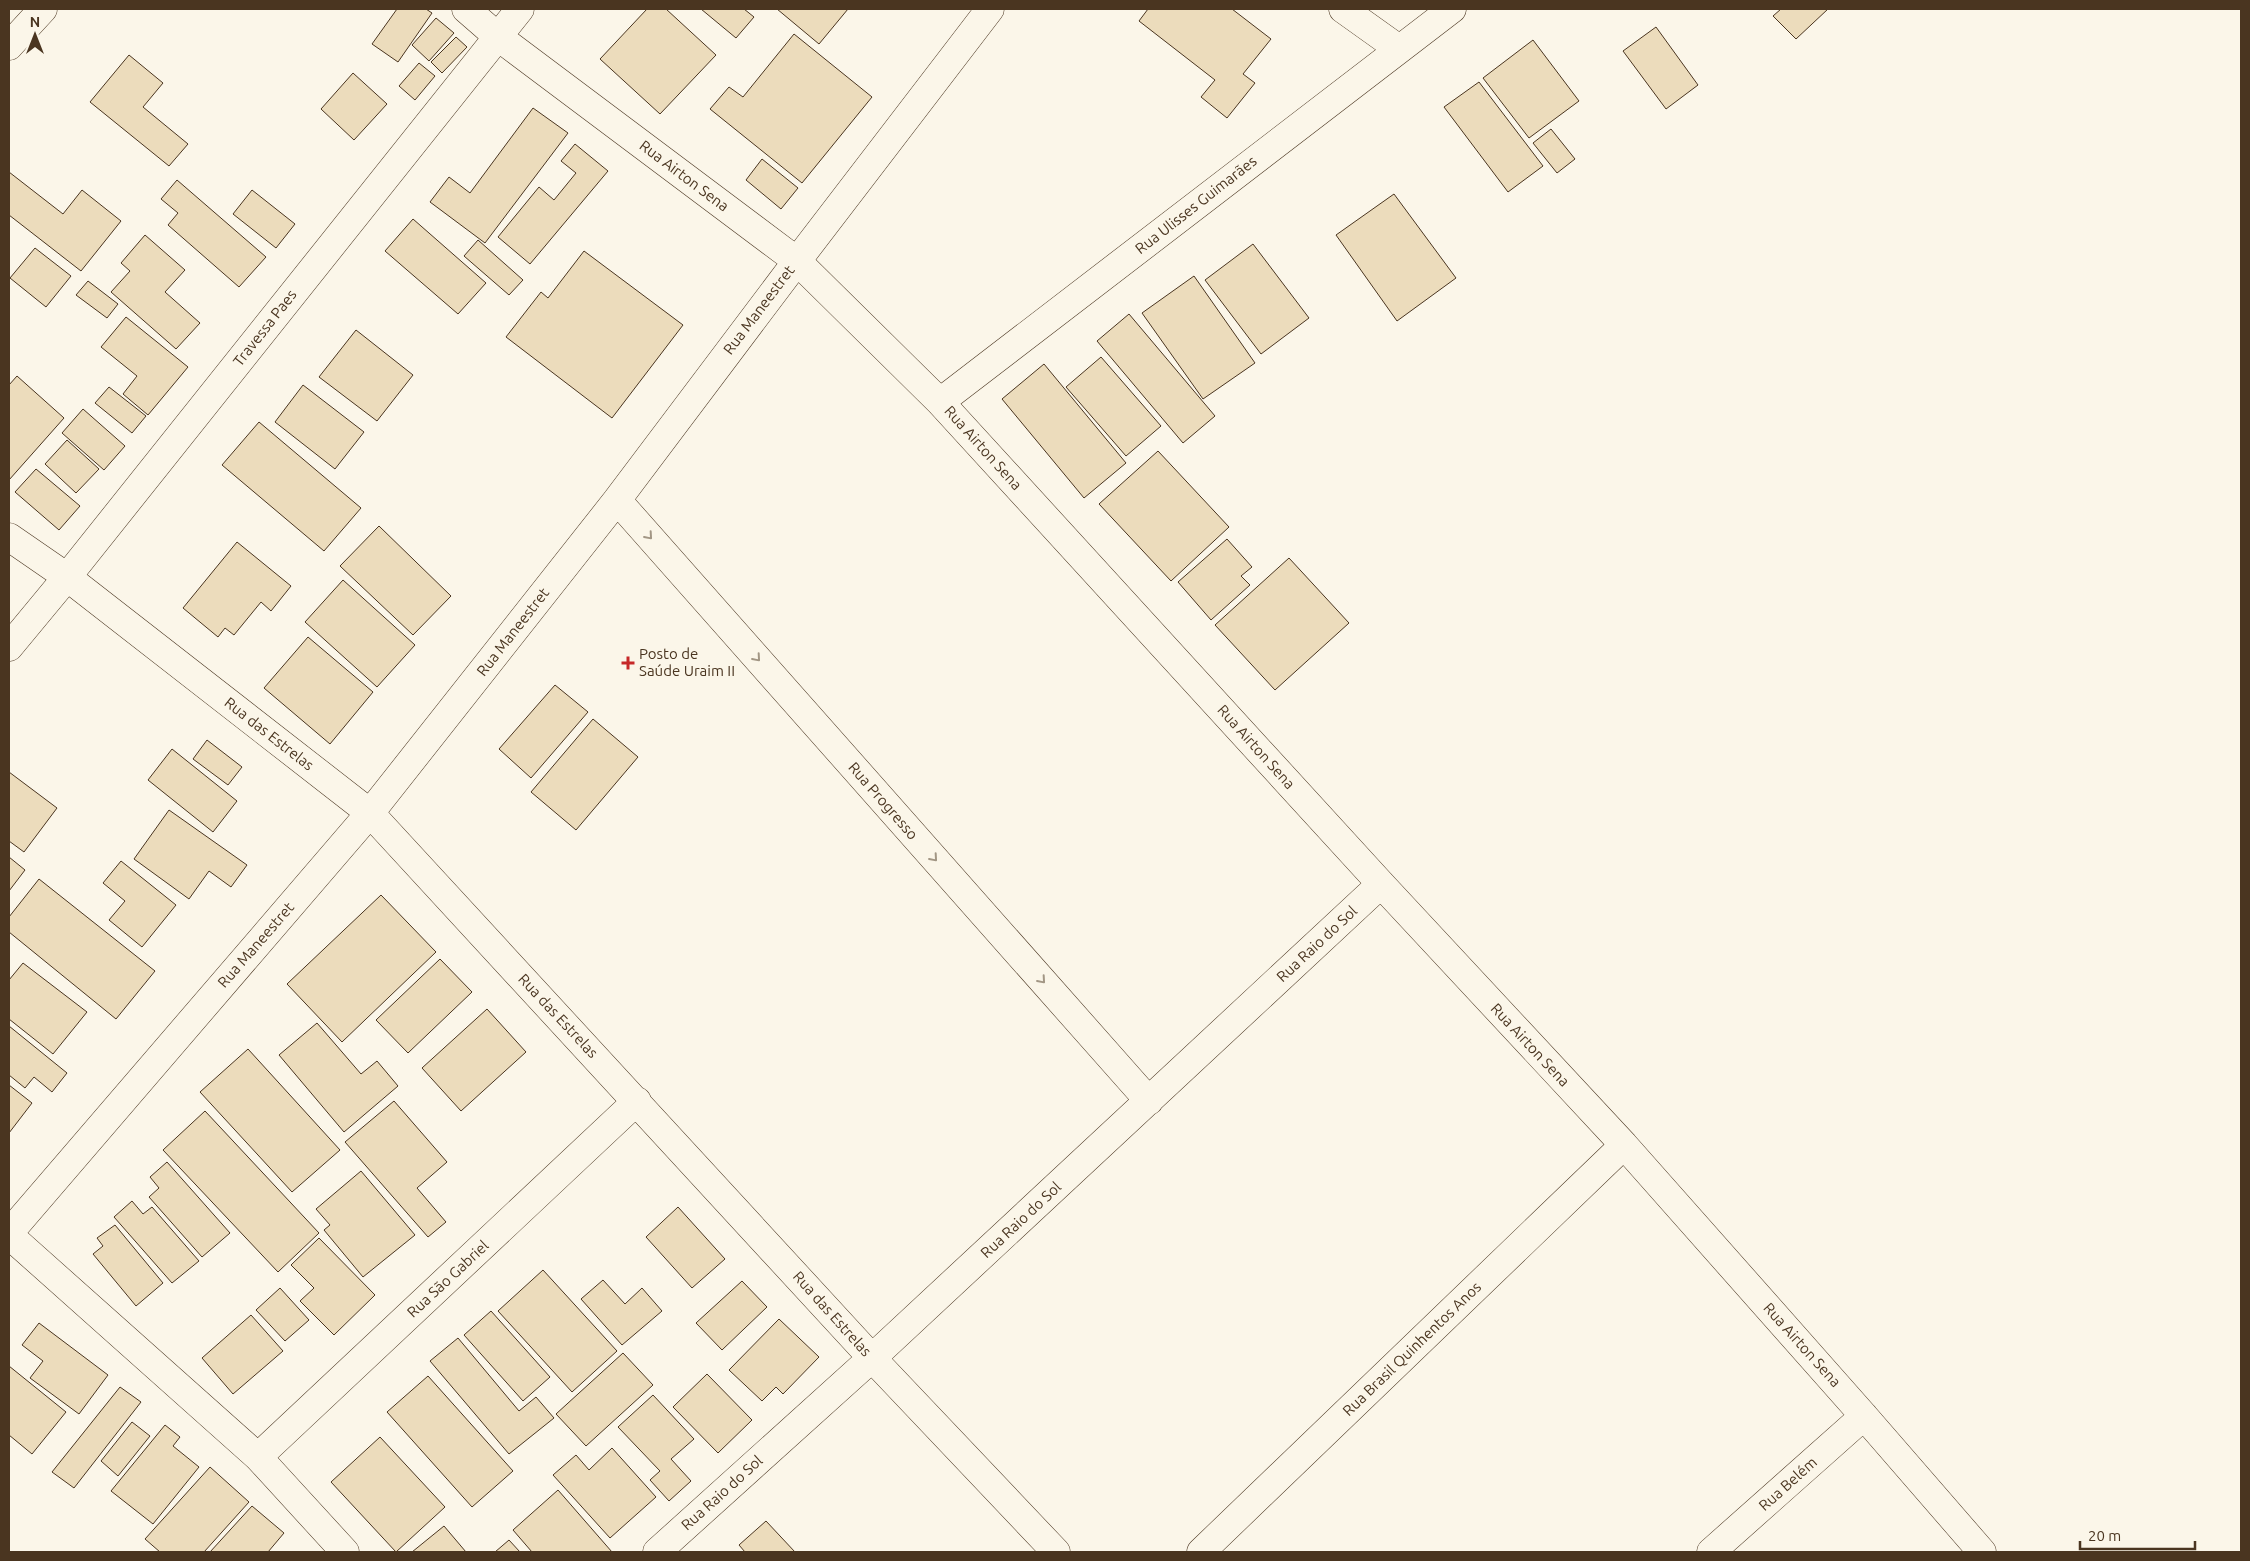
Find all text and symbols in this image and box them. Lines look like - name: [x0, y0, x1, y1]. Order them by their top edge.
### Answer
- north arrow: [10, 10, 60, 60]
- text: N: [30, 14, 40, 30]
- street label: Rua Airton Sena: [636, 137, 732, 215]
- street label: Rua Ulisses Guimarães: [1132, 152, 1260, 257]
- street label: Rua Maneestret: [720, 262, 798, 358]
- street label: Travessa Paes: [230, 286, 300, 369]
- street label: Rua Airton Sena: [941, 402, 1026, 493]
- one-way arrow: [644, 531, 653, 540]
- street label: Rua Maneestret: [473, 584, 552, 679]
- place label: Posto de Saúde Uraim II: [639, 645, 735, 679]
- one-way arrow: [751, 653, 760, 662]
- marker: Posto de Saúde Uraim II: [621, 656, 635, 670]
- street label: Rua das Estrelas: [221, 694, 317, 774]
- street label: Rua Airton Sena: [1214, 701, 1299, 792]
- street label: Rua Progresso: [845, 759, 922, 843]
- one-way arrow: [929, 853, 938, 862]
- street label: Rua Maneestret: [214, 899, 297, 991]
- street label: Rua Raio do Sol: [1273, 902, 1360, 985]
- street label: Rua das Estrelas: [515, 970, 602, 1061]
- one-way arrow: [1036, 975, 1045, 984]
- street label: Rua Airton Sena: [1488, 1000, 1573, 1090]
- street label: Rua Raio do Sol: [977, 1178, 1064, 1261]
- street label: Rua São Gabriel: [404, 1237, 492, 1321]
- street label: Rua das Estrelas: [790, 1268, 875, 1360]
- street label: Rua Brasil Quinhentos Anos: [1339, 1278, 1484, 1419]
- street label: Rua Airton Sena: [1760, 1299, 1845, 1390]
- street label: Rua Raio do Sol: [678, 1452, 766, 1534]
- street label: Rua Belém: [1755, 1453, 1820, 1514]
- scale bar: [2080, 1518, 2195, 1550]
- text: 20 m: [2088, 1527, 2121, 1544]

